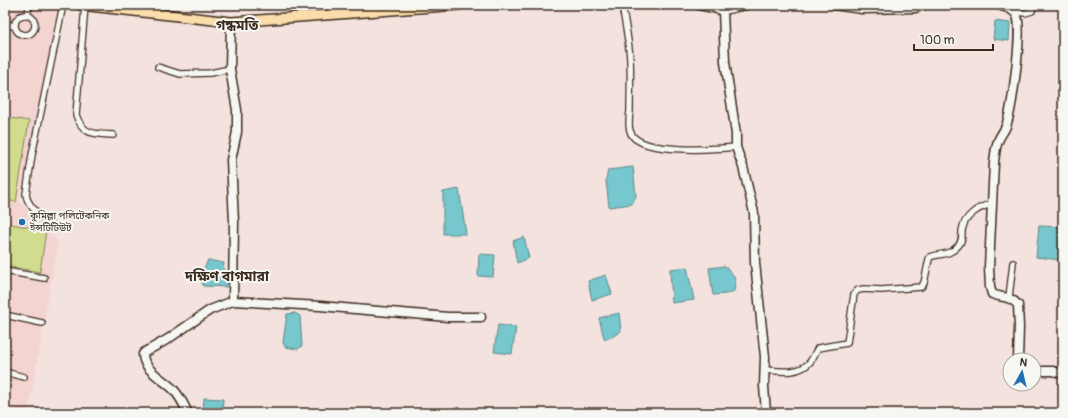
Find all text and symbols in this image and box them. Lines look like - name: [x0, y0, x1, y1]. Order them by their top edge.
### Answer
- district label: গন্ধমতি: [216, 17, 258, 34]
- scale bar: [914, 26, 993, 52]
- text: 100 m: [920, 33, 955, 48]
- place label: কুমিল্লা পলিটেকনিক ইন্সটিটিউট: [29, 210, 110, 234]
- marker: কুমিল্লা পলিটেকনিক ইন্সটিটিউট: [17, 217, 27, 227]
- district label: দক্ষিণ বাগমারা: [184, 268, 270, 285]
- north arrow: [1002, 352, 1042, 392]
- text: N: [1019, 356, 1028, 370]

